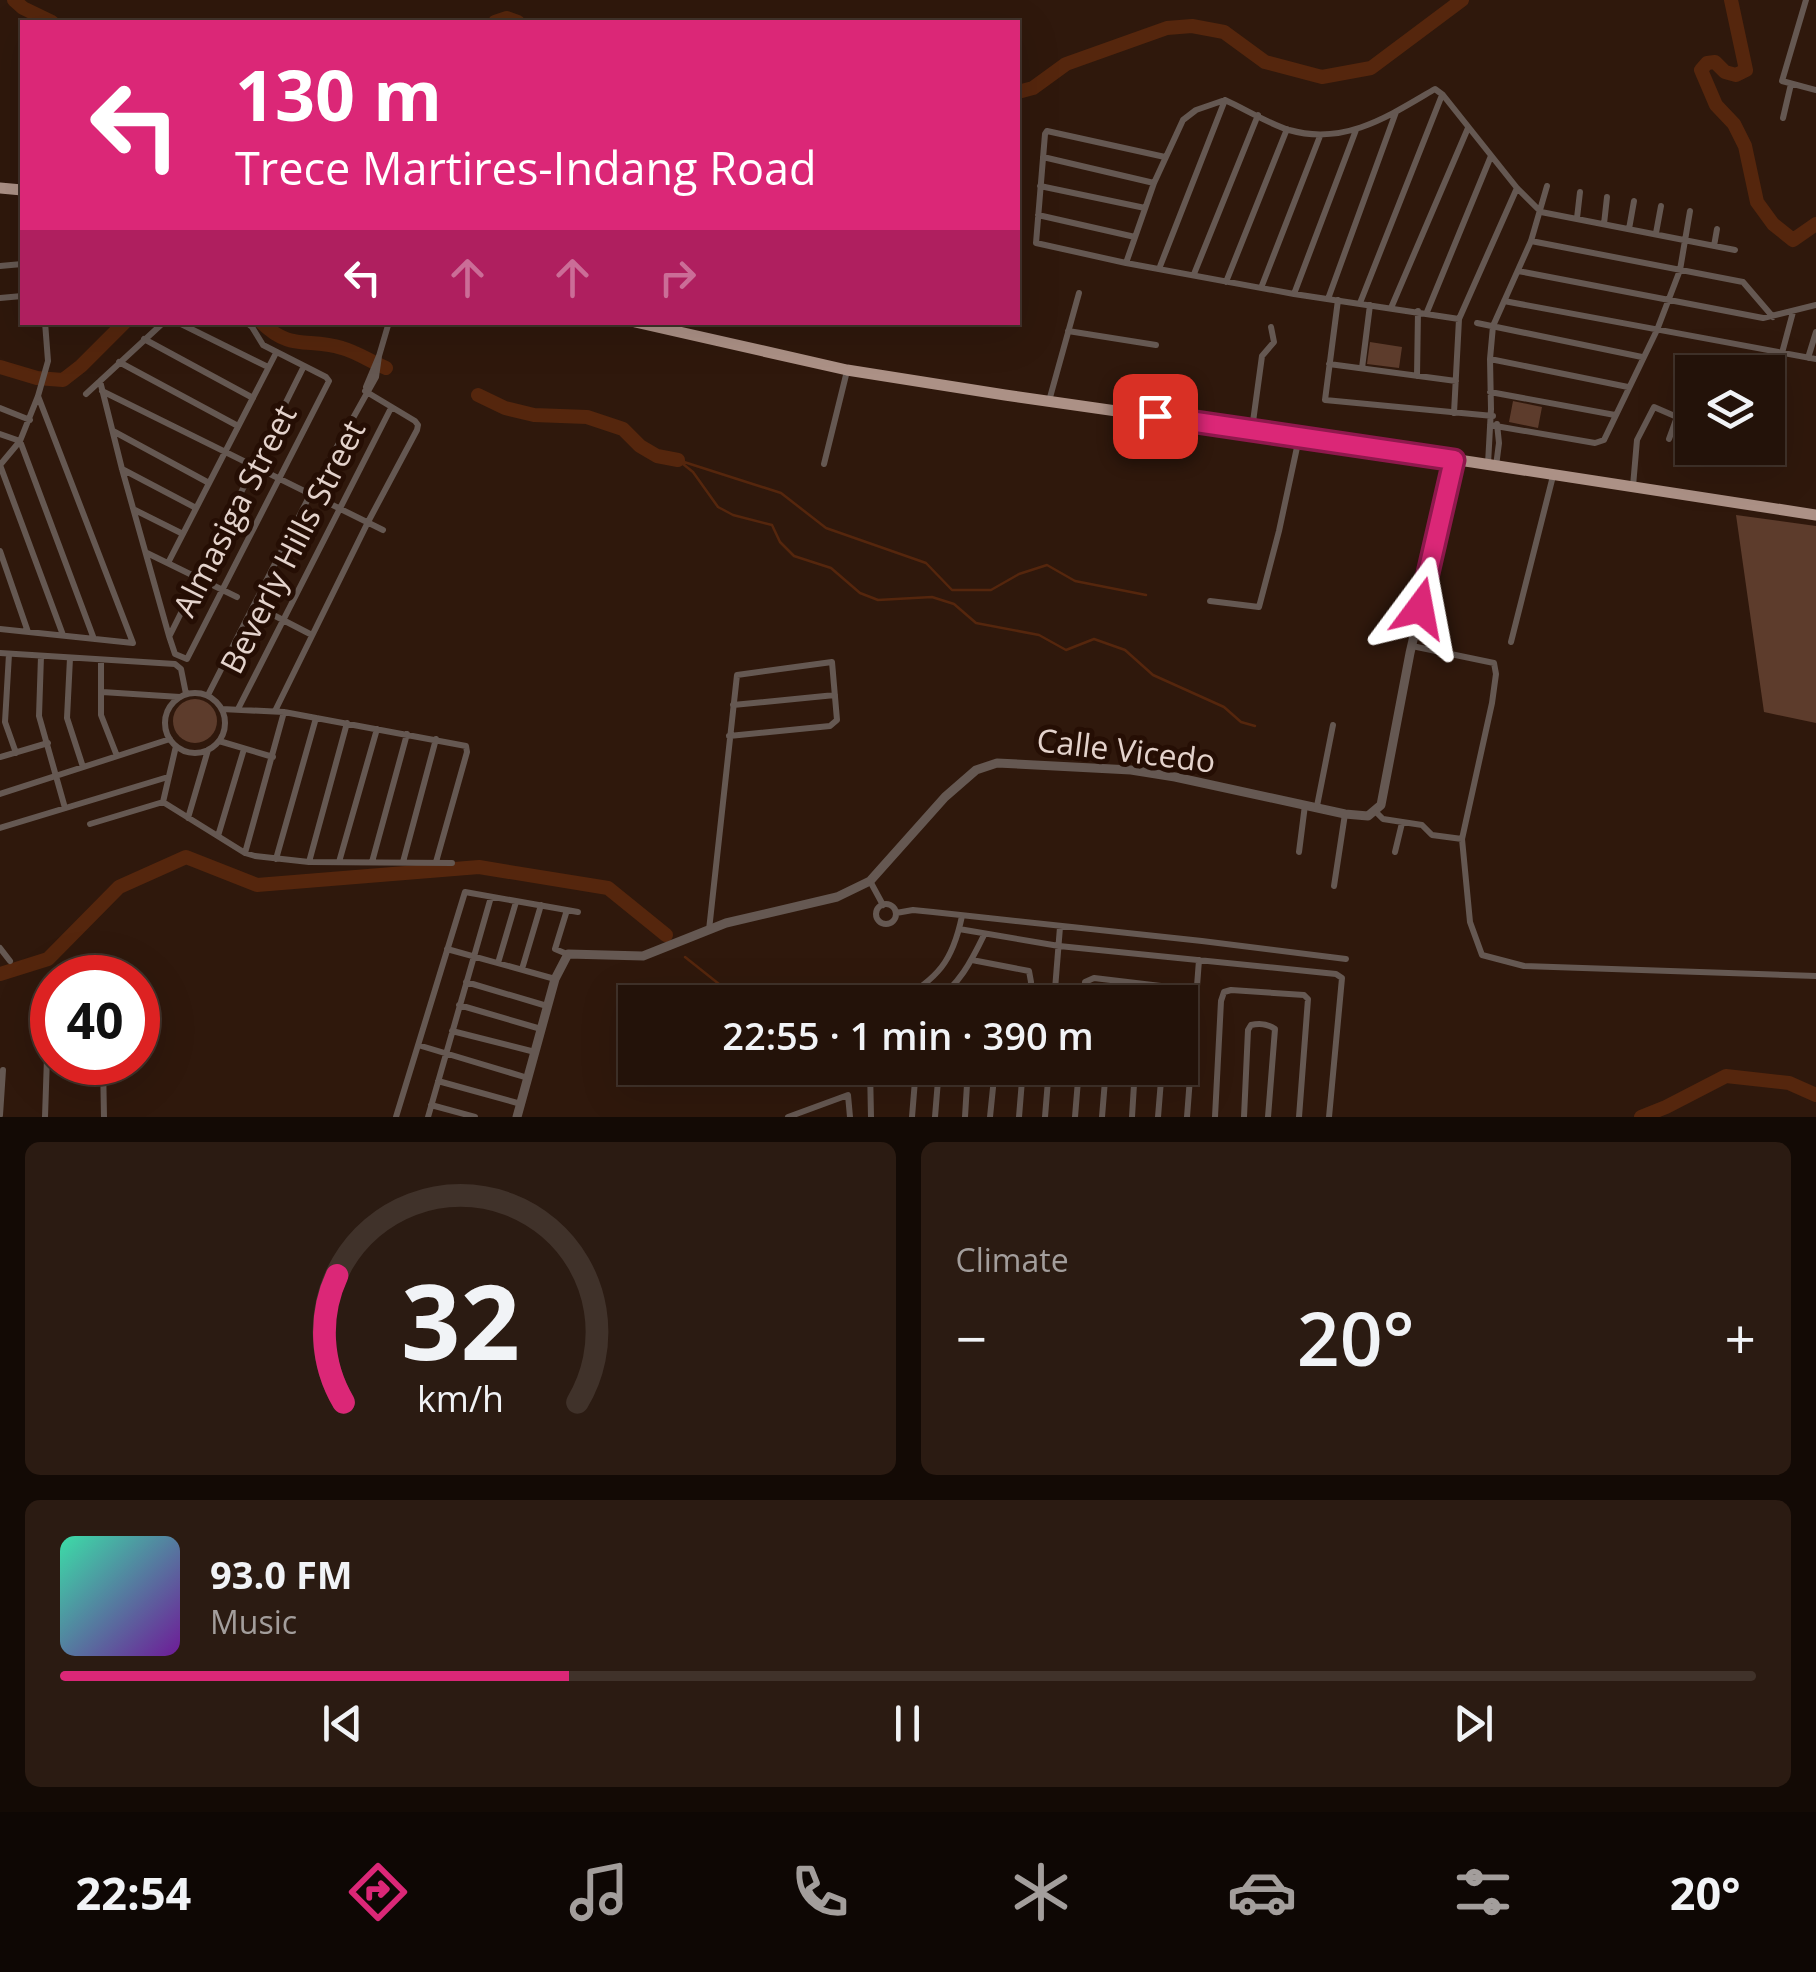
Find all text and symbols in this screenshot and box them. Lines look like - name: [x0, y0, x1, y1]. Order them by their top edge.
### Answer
- text: 130 m: [235, 46, 442, 142]
- icon: left: [70, 60, 200, 190]
- text: Trece Martires-Indang Road: [235, 137, 817, 198]
- icon: left: [335, 250, 390, 305]
- icon: ahead: [440, 250, 495, 305]
- icon: ahead: [545, 250, 600, 305]
- icon: right: [650, 250, 705, 305]
- map controls: [1675, 355, 1785, 465]
- button: layers: [1675, 355, 1785, 465]
- pin: [1113, 374, 1198, 459]
- icon: arrive: [1128, 389, 1183, 444]
- street label: Almasiga Street: [162, 397, 305, 623]
- street label: Beverly Hills Street: [209, 412, 374, 680]
- position arrow: [1368, 556, 1472, 660]
- street label: Calle Vicedo: [1034, 717, 1218, 782]
- speed limit sign: 40: [30, 955, 160, 1085]
- text: 22:55 · 1 min · 390 m: [722, 1009, 1094, 1061]
- text: Climate: [956, 1238, 1069, 1281]
- text: 32: [401, 1249, 520, 1390]
- text: 20°: [1297, 1286, 1415, 1388]
- text: −: [956, 1300, 987, 1375]
- text: +: [1725, 1300, 1756, 1375]
- text: km/h: [417, 1374, 504, 1422]
- text: 93.0 FM: [210, 1548, 353, 1600]
- text: Music: [210, 1600, 297, 1643]
- icon: previous: [315, 1696, 370, 1751]
- icon: pause: [880, 1696, 935, 1751]
- icon: next: [1446, 1696, 1501, 1751]
- icon: directions: [343, 1857, 413, 1927]
- icon: music: [564, 1857, 634, 1927]
- icon: phone: [785, 1857, 855, 1927]
- icon: climate: [1006, 1857, 1076, 1927]
- icon: car: [1227, 1857, 1297, 1927]
- icon: filters: [1448, 1857, 1518, 1927]
- text: 22:54: [76, 1862, 191, 1923]
- text: 20°: [1670, 1862, 1740, 1923]

